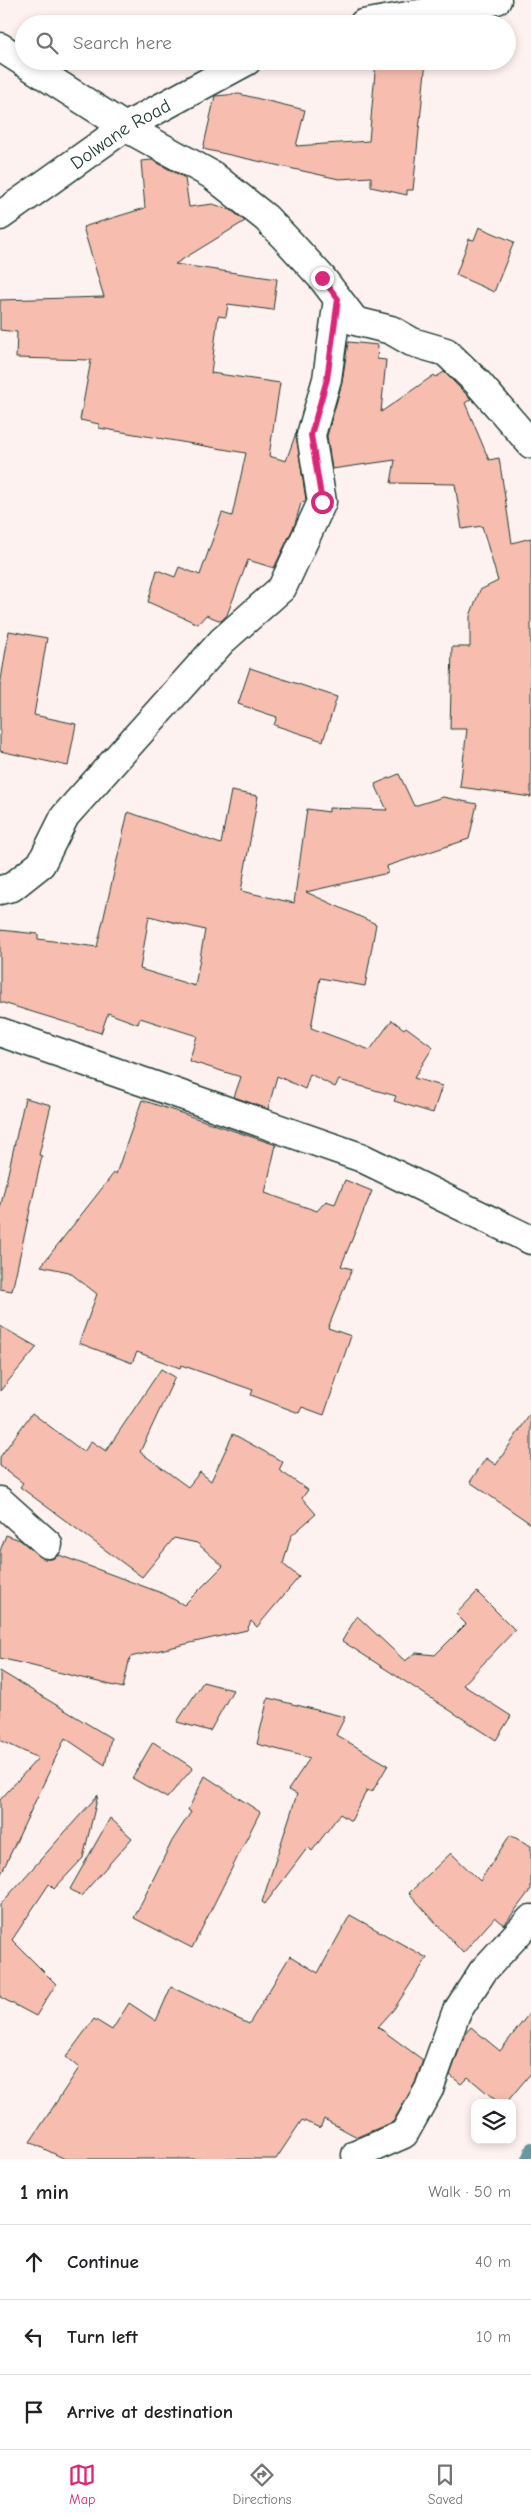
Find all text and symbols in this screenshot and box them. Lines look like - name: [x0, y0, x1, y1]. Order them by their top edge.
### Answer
- search box: [15, 15, 516, 70]
- icon: search: [33, 29, 61, 57]
- text: Search here: [73, 32, 172, 54]
- street label: Dolwane Road: [66, 95, 175, 174]
- route end: [311, 267, 334, 290]
- route start: [311, 491, 334, 514]
- map controls: [471, 2099, 516, 2144]
- button: layers: [471, 2099, 516, 2144]
- text: 1 min: [20, 2180, 69, 2204]
- text: Walk · 50 m: [428, 2183, 511, 2201]
- icon: ahead: [20, 2248, 48, 2276]
- text: Continue: [67, 2251, 139, 2273]
- text: 40 m: [475, 2253, 511, 2271]
- icon: left: [20, 2323, 48, 2351]
- text: Turn left: [67, 2326, 138, 2348]
- text: 10 m: [476, 2328, 511, 2346]
- icon: arrive: [20, 2398, 48, 2426]
- text: Arrive at destination: [67, 2401, 233, 2423]
- tab: Map: [68, 2461, 96, 2508]
- tab: Directions: [232, 2461, 292, 2508]
- tab: Saved: [428, 2461, 463, 2508]

